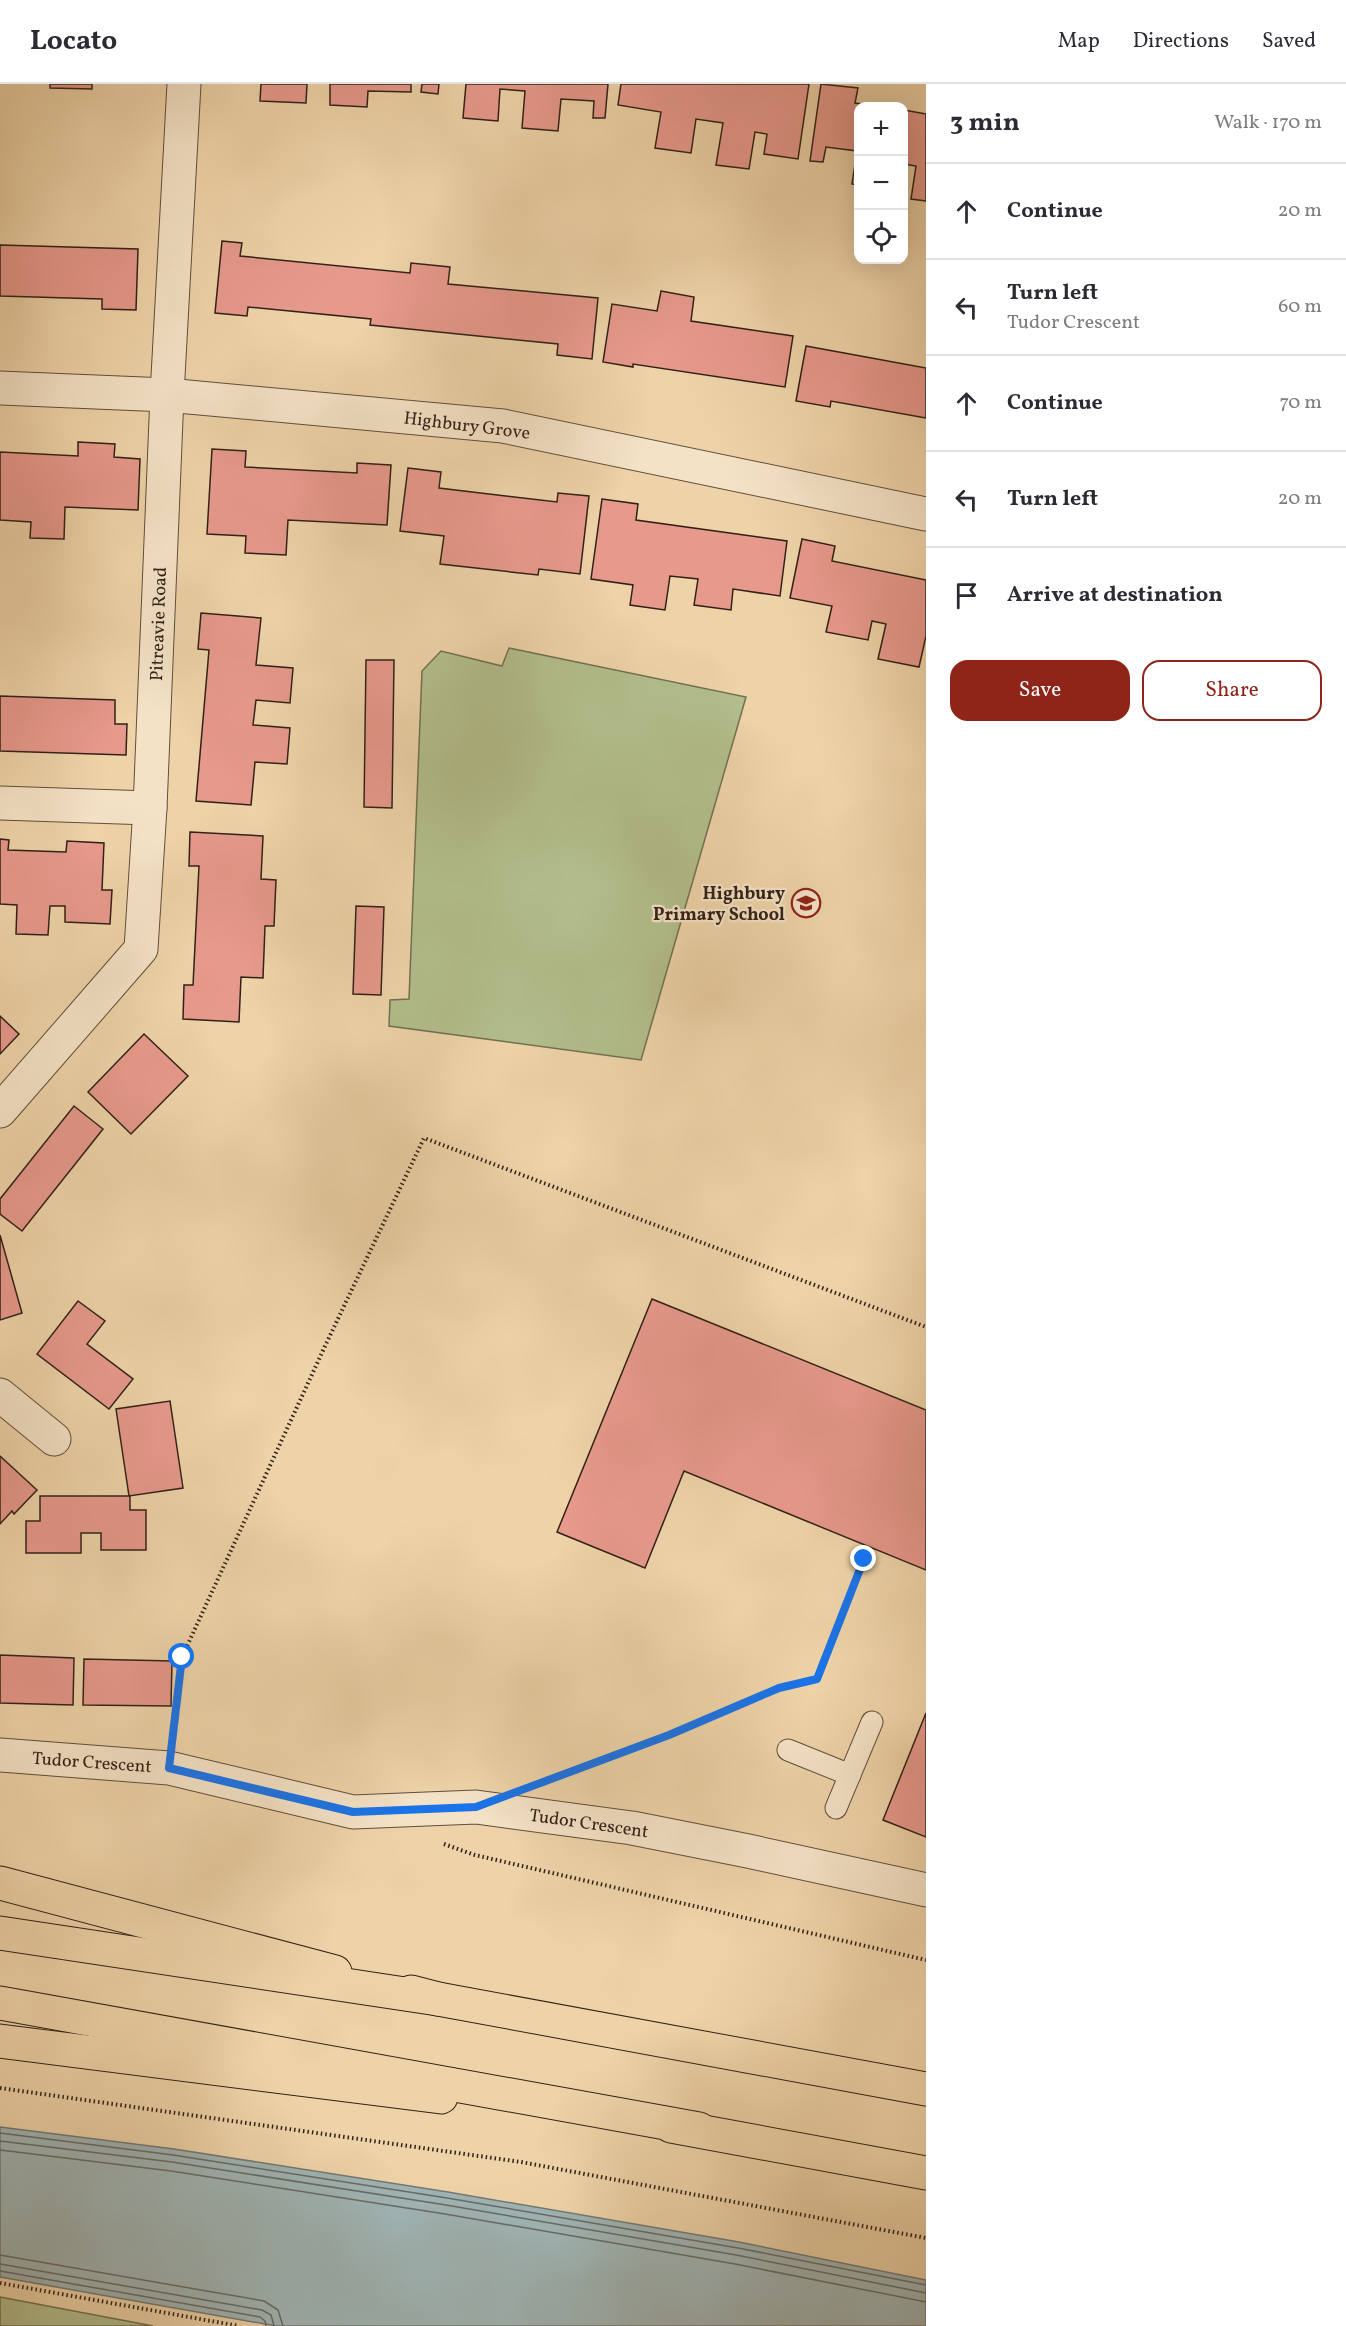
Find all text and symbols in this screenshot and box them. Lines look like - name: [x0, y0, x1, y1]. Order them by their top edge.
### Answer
- text: Locato: [30, 22, 117, 61]
- text: Map: [1058, 27, 1100, 56]
- text: Directions: [1133, 27, 1229, 56]
- text: Saved: [1262, 27, 1316, 56]
- map controls: [854, 102, 908, 264]
- button: +: [854, 102, 908, 156]
- text: 3 min: [950, 105, 1020, 141]
- text: Walk · 170 m: [1214, 109, 1322, 137]
- button: −: [854, 156, 908, 210]
- icon: ahead: [950, 195, 983, 228]
- text: Continue: [1007, 196, 1103, 227]
- text: 20 m: [1278, 197, 1322, 225]
- button: locate: [854, 210, 908, 264]
- text: Turn left: [1007, 278, 1098, 309]
- icon: left: [950, 291, 983, 324]
- text: 60 m: [1278, 293, 1322, 321]
- text: Tudor Crescent: [1007, 309, 1140, 337]
- icon: ahead: [950, 387, 983, 420]
- text: Continue: [1007, 388, 1103, 419]
- text: 70 m: [1279, 389, 1322, 417]
- street label: Highbury Grove: [402, 406, 531, 447]
- icon: left: [950, 483, 983, 516]
- text: Turn left: [1007, 484, 1098, 515]
- text: 20 m: [1278, 485, 1322, 513]
- street label: Pitreavie Road: [145, 566, 174, 682]
- icon: arrive: [950, 579, 983, 612]
- text: Arrive at destination: [1007, 580, 1223, 611]
- button: Save: [950, 660, 1130, 721]
- button: Share: [1142, 660, 1322, 721]
- place label: Highbury Primary School: [653, 882, 785, 928]
- school or university icon: Highbury Primary School: [790, 887, 822, 919]
- route end: [850, 1545, 876, 1571]
- route start: [168, 1643, 194, 1669]
- street label: Tudor Crescent: [31, 1747, 153, 1780]
- street label: Tudor Crescent: [528, 1804, 650, 1845]

